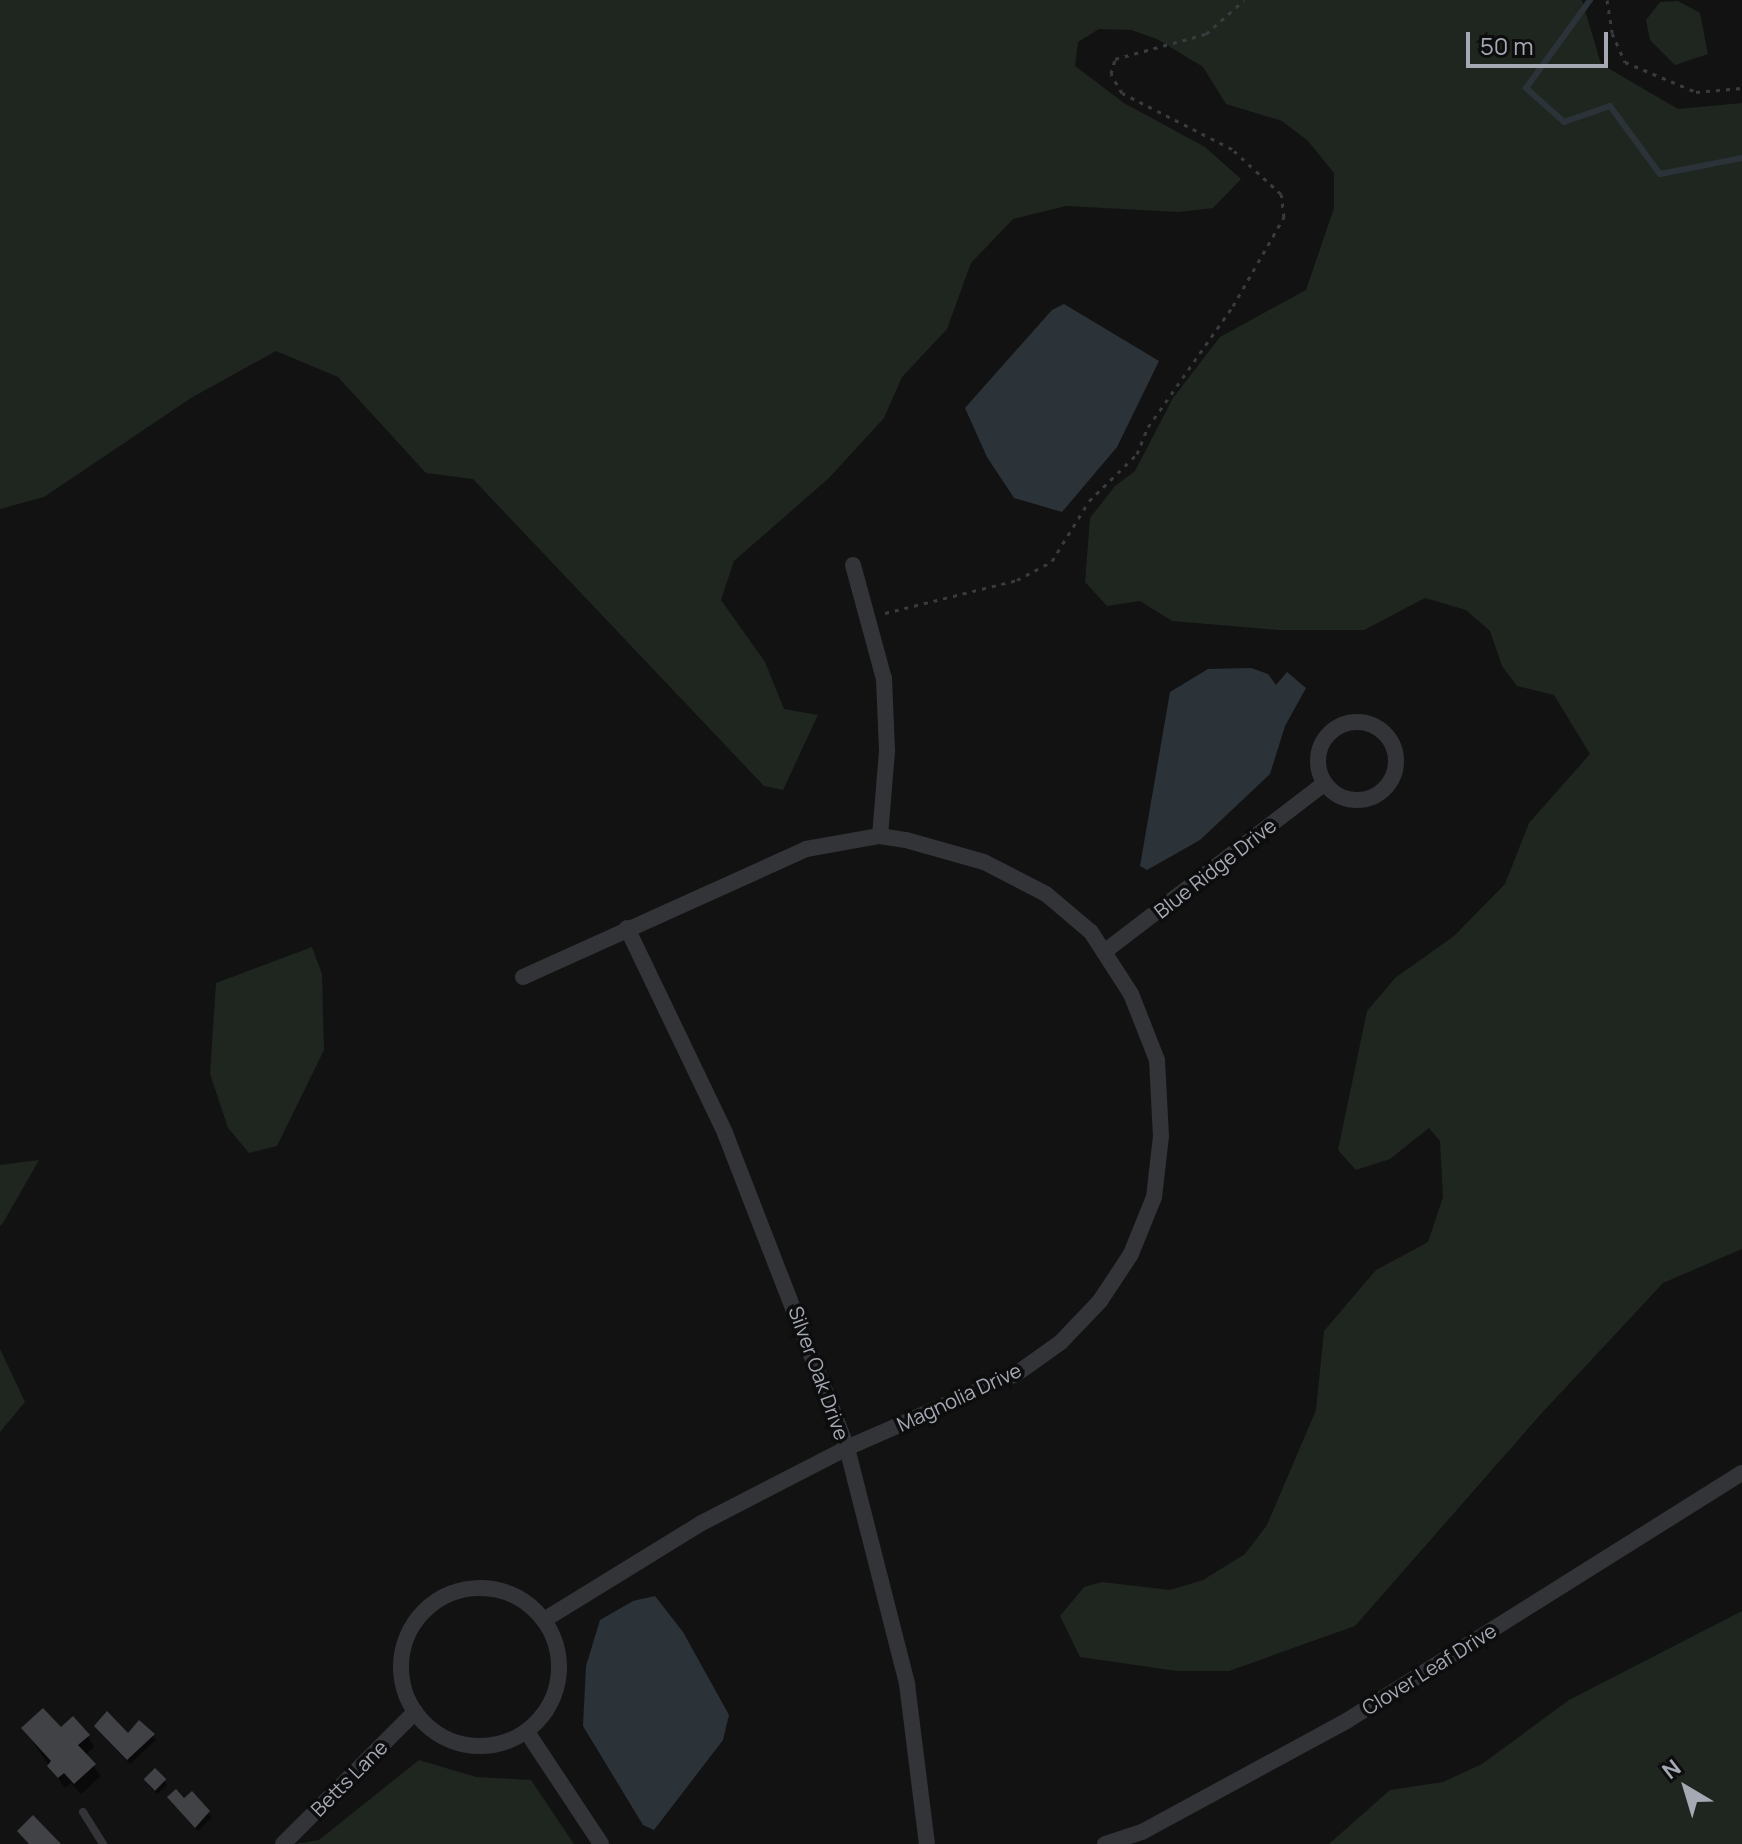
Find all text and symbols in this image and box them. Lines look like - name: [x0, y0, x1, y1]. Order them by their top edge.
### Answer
- scale bar: [1470, 16, 1612, 66]
- text: 50 m: [1480, 29, 1534, 62]
- street label: Blue Ridge Drive: [1149, 813, 1281, 923]
- street label: Silver Oak Drive: [784, 1303, 854, 1443]
- street label: Magnolia Drive: [893, 1358, 1025, 1436]
- street label: Clover Leaf Drive: [1357, 1618, 1501, 1720]
- street label: Betts Lane: [306, 1735, 392, 1821]
- north arrow: [1646, 1748, 1726, 1828]
- text: N: [1656, 1752, 1687, 1786]

